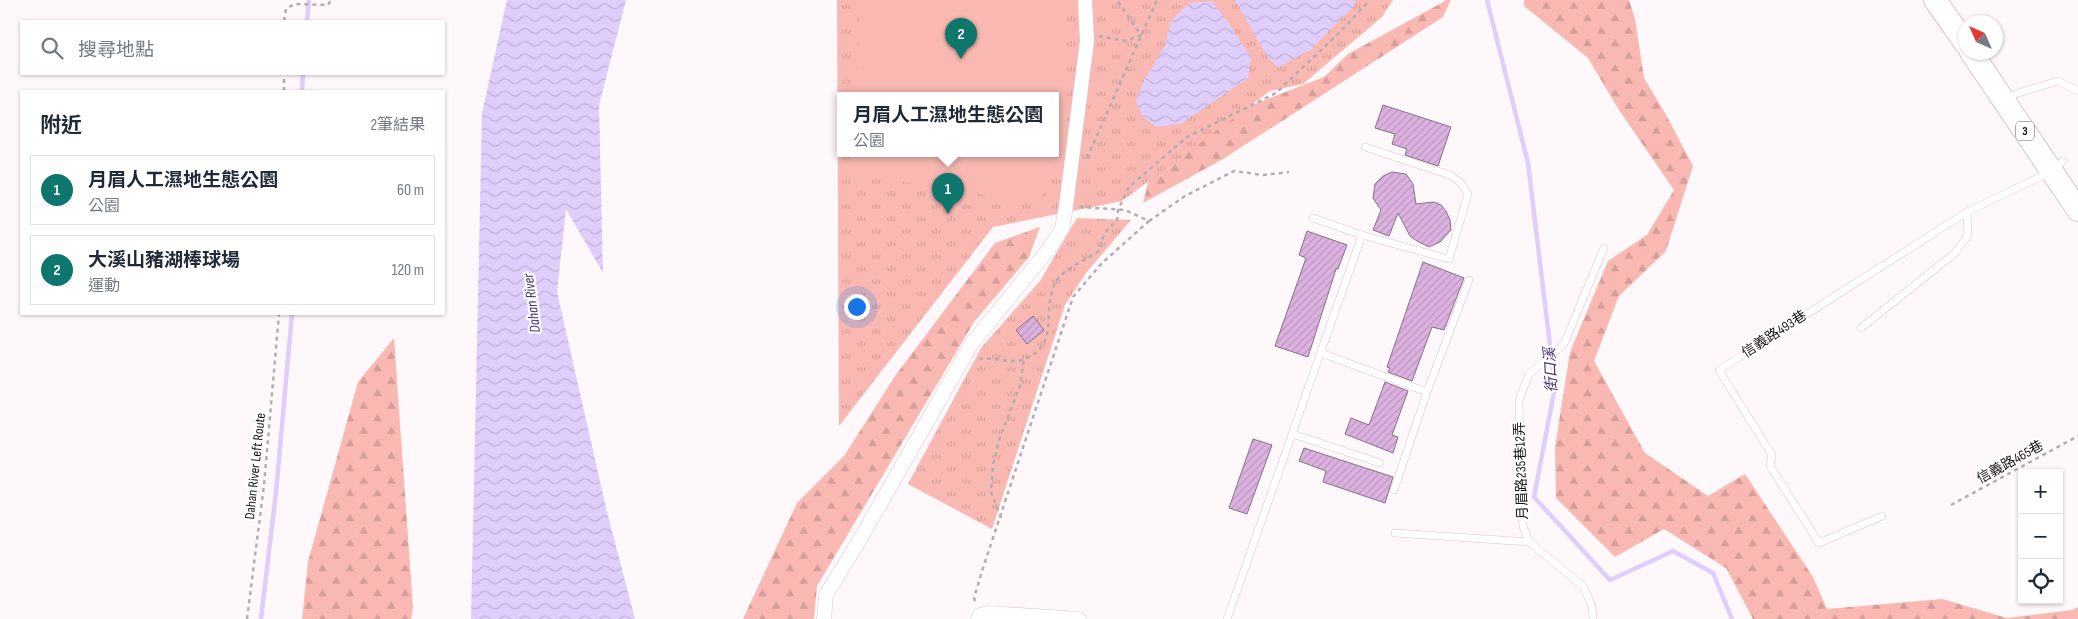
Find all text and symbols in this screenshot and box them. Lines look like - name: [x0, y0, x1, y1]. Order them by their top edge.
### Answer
- north arrow: [1958, 15, 2003, 60]
- pin: 2: [945, 18, 977, 59]
- search box: [20, 20, 445, 75]
- icon: search: [38, 34, 66, 62]
- text: 搜尋地點: [78, 39, 154, 62]
- popup: [837, 92, 1059, 157]
- text: 月眉人工濕地生態公園: [853, 104, 1043, 127]
- text: 附近: [40, 113, 82, 138]
- text: 2筆結果: [370, 116, 425, 135]
- road number: 3: [2016, 122, 2034, 140]
- text: 公園: [853, 132, 885, 151]
- text: 月眉人工濕地生態公園: [88, 169, 278, 192]
- pin: 1: [932, 173, 964, 214]
- text: 1: [54, 181, 60, 200]
- text: 60 m: [397, 181, 424, 200]
- text: 公園: [88, 197, 120, 216]
- text: 大溪山豬湖棒球場: [88, 249, 240, 272]
- text: 2: [53, 261, 61, 280]
- text: 120 m: [392, 261, 424, 280]
- water label: Dahan River: [519, 272, 545, 334]
- text: 運動: [88, 277, 120, 296]
- your location: [844, 294, 870, 320]
- street label: 信義路493巷: [1738, 307, 1810, 361]
- water label: 街口溪: [1540, 345, 1562, 393]
- street label: Dahan River Left Route: [241, 412, 269, 520]
- street label: 月眉路235巷12弄: [1511, 422, 1531, 520]
- street label: 信義路465巷: [1974, 437, 2046, 487]
- map controls: [2018, 469, 2063, 604]
- button: +: [2018, 469, 2063, 514]
- button: −: [2018, 514, 2063, 559]
- button: locate: [2018, 559, 2063, 604]

